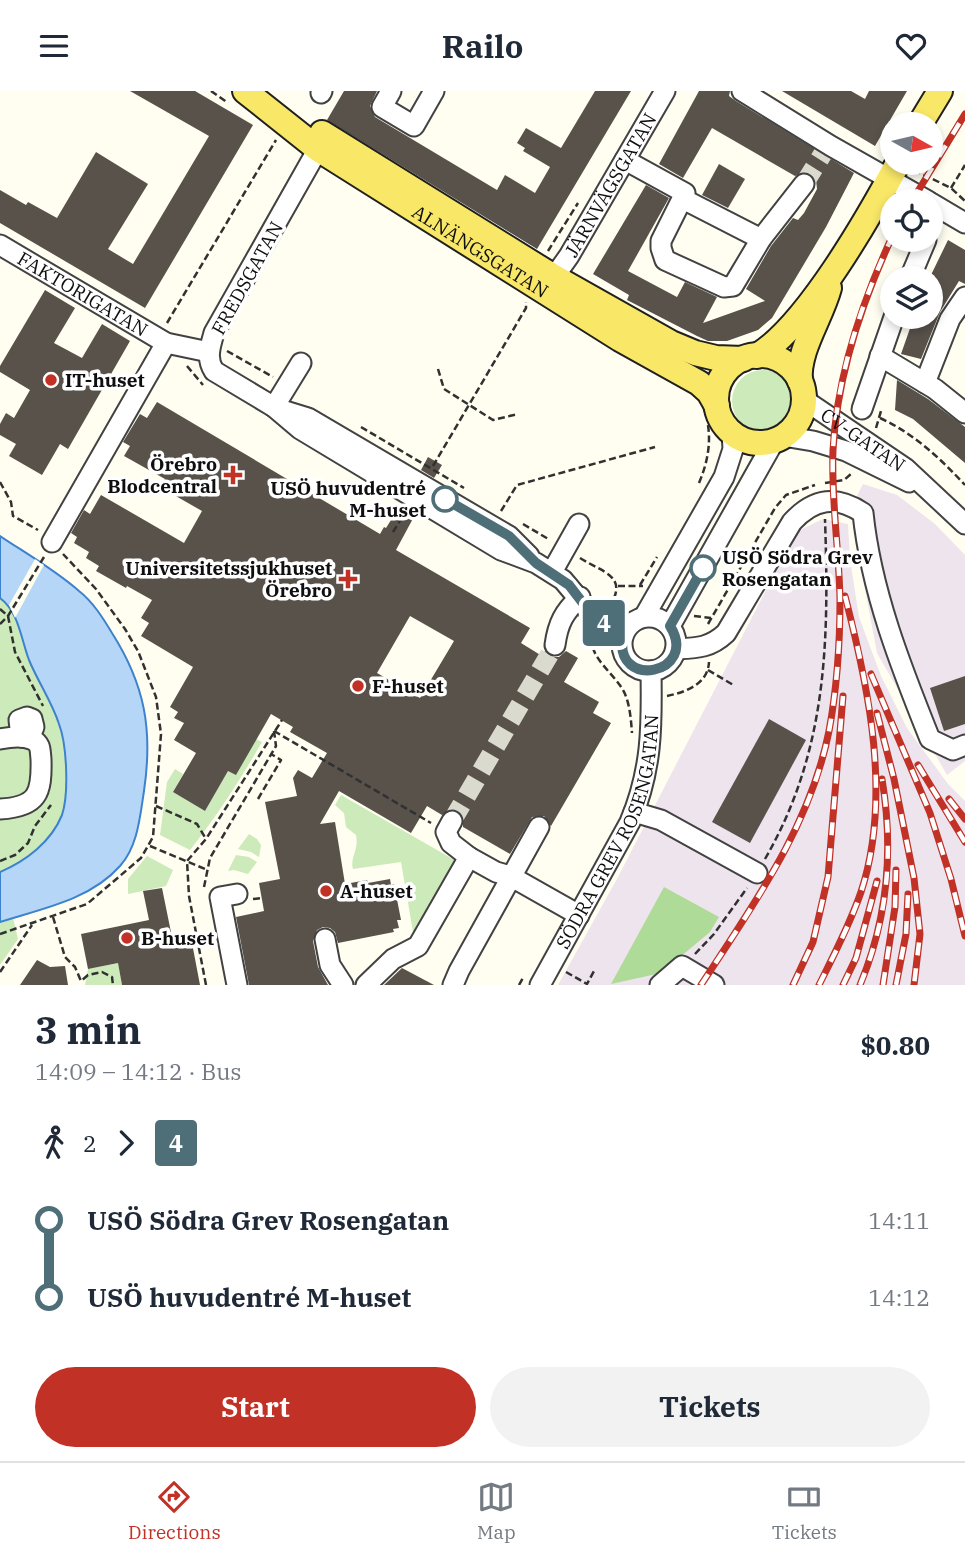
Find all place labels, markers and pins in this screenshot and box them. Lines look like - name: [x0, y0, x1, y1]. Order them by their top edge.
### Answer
- place label: IT-huset: [65, 368, 145, 392]
- marker: IT-huset: [43, 372, 59, 388]
- place label: Örebro Blodcentral: [107, 452, 217, 498]
- marker: Örebro Blodcentral: [223, 465, 243, 485]
- place label: USÖ huvudentré M-huset: [270, 476, 426, 522]
- marker: USÖ huvudentré M-huset: [432, 486, 458, 512]
- place label: USÖ Södra Grev Rosengatan: [722, 545, 873, 591]
- marker: USÖ Södra Grev Rosengatan: [690, 555, 716, 581]
- place label: Universitetssjukhuset Örebro: [125, 556, 332, 602]
- marker: Universitetssjukhuset Örebro: [338, 569, 358, 589]
- place label: F-huset: [372, 674, 443, 698]
- marker: F-huset: [350, 678, 366, 694]
- place label: A-huset: [340, 879, 413, 903]
- marker: A-huset: [318, 883, 334, 899]
- place label: B-huset: [141, 926, 214, 950]
- marker: B-huset: [119, 930, 135, 946]

